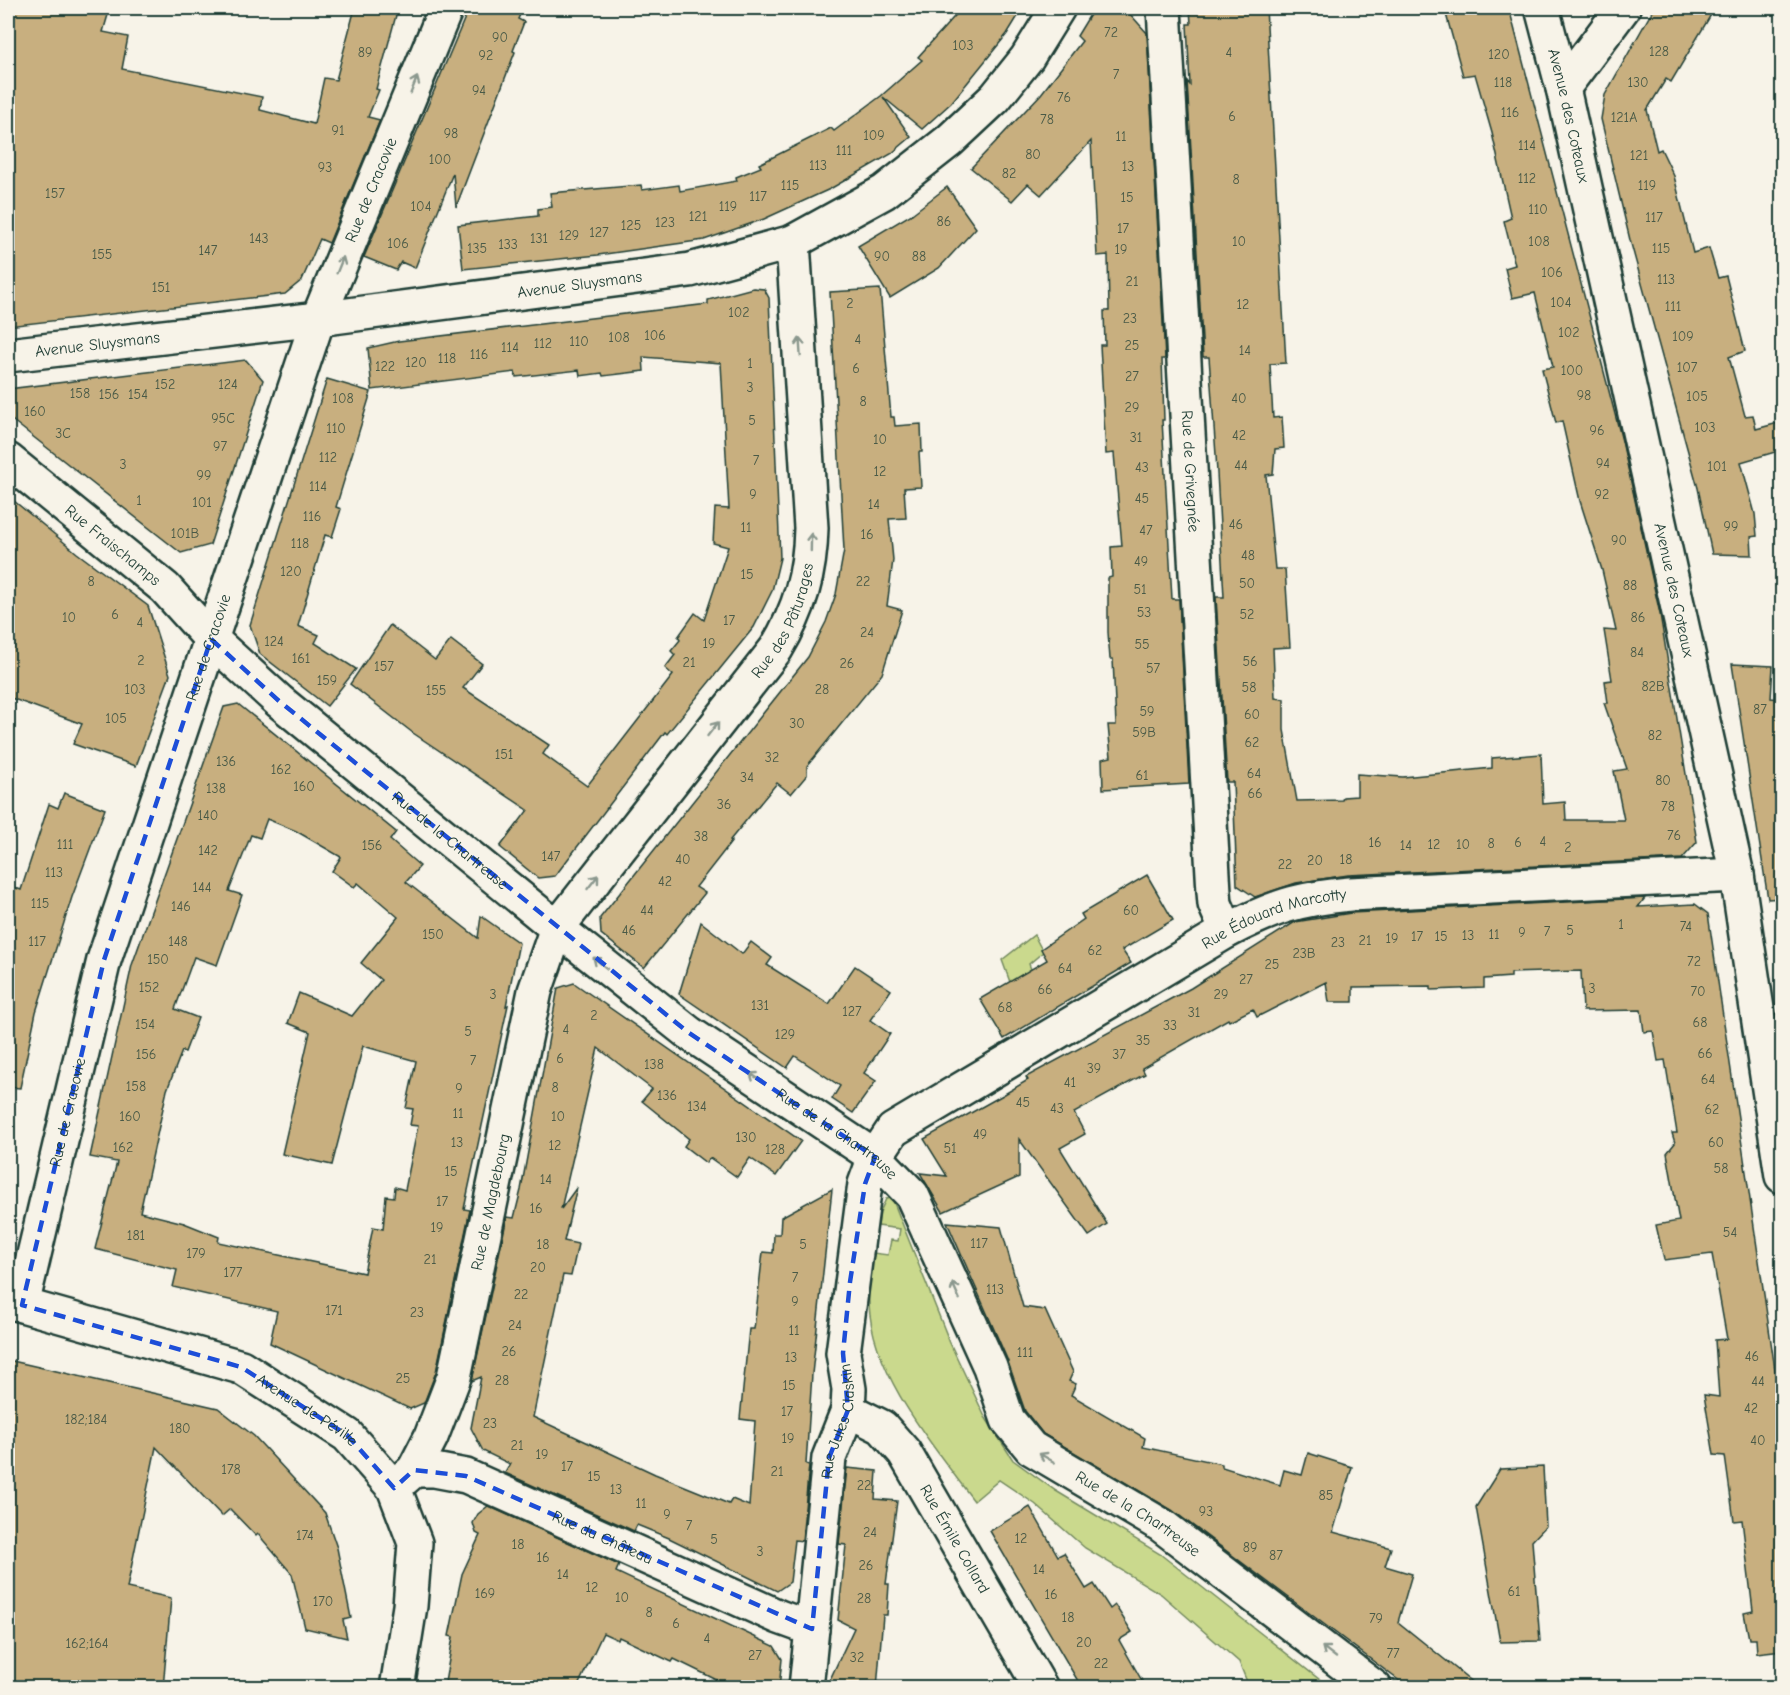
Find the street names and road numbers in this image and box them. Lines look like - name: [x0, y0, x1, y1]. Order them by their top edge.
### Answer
- street label: Avenue des Coteaux: [1544, 47, 1593, 185]
- street label: Rue de Cracovie: [342, 135, 401, 245]
- street label: Avenue Sluysmans: [516, 267, 643, 302]
- street label: Avenue Sluysmans: [34, 328, 161, 361]
- street label: Rue de Grivegnée: [1178, 410, 1203, 533]
- street label: Rue Fraischamps: [61, 501, 164, 590]
- street label: Avenue des Coteaux: [1650, 521, 1698, 659]
- street label: Rue des Pâturages: [748, 562, 817, 682]
- street label: Rue de Cracovie: [182, 592, 235, 703]
- street label: Rue de la Chartreuse: [388, 788, 512, 893]
- street label: Rue Édouard Marcotty: [1199, 885, 1348, 953]
- street label: Rue de Cracovie: [46, 1056, 89, 1169]
- street label: Rue de la Chartreuse: [773, 1085, 901, 1183]
- street label: Rue de Magdebourg: [468, 1132, 514, 1272]
- street label: Rue Jules Claskin: [818, 1362, 858, 1479]
- street label: Avenue de Péville: [253, 1370, 362, 1450]
- street label: Rue de la Chartreuse: [1072, 1467, 1204, 1560]
- street label: Rue Émile Collard: [916, 1482, 993, 1597]
- street label: Rue du Château: [549, 1507, 656, 1568]

